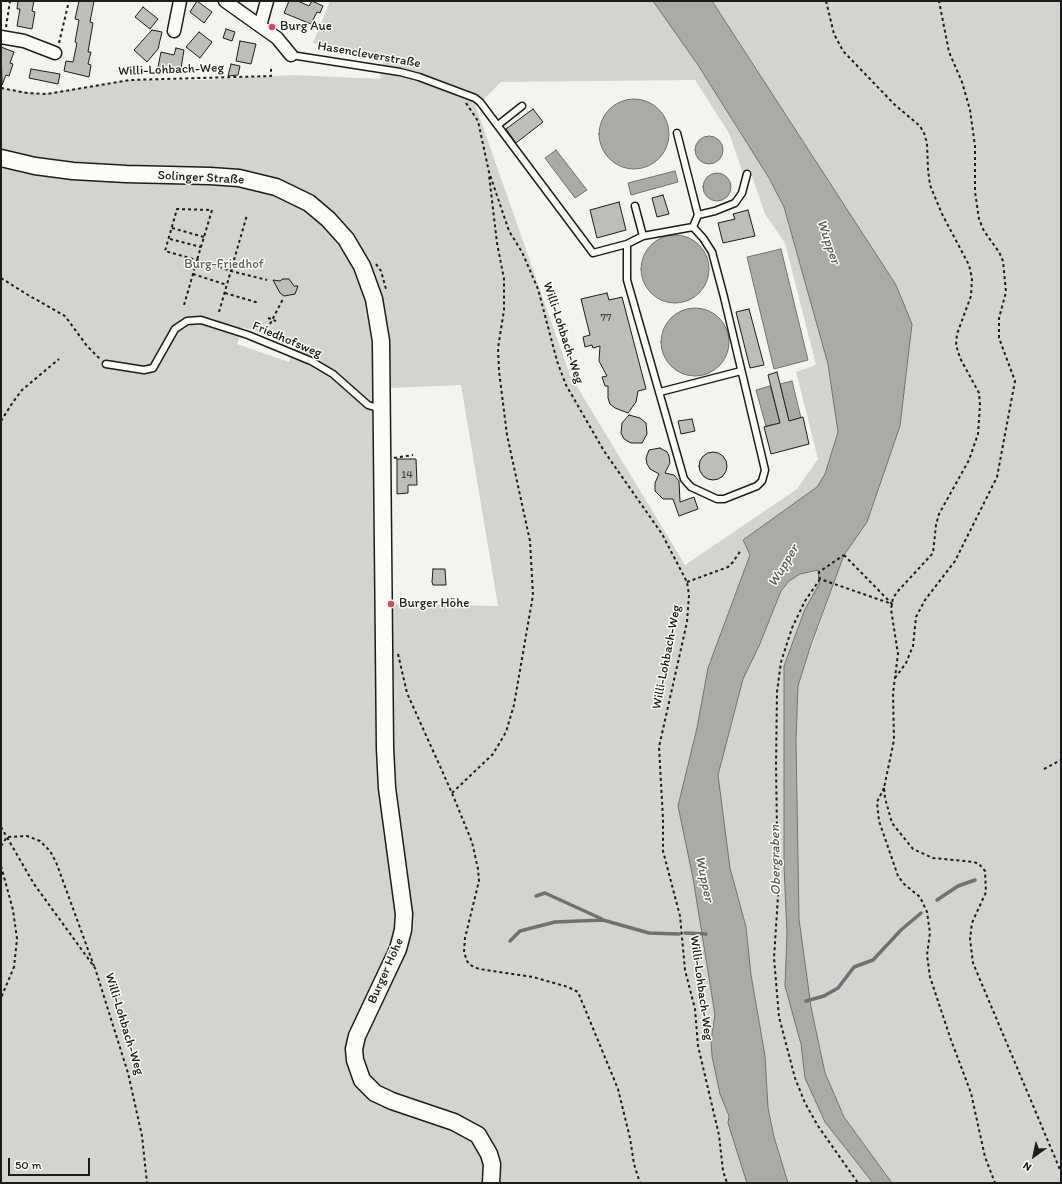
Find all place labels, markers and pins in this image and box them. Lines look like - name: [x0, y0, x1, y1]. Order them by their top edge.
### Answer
- place label: Burg Aue: [280, 19, 332, 35]
- marker: Burg Aue: [267, 22, 277, 32]
- place label: Burger Höhe: [399, 596, 469, 612]
- marker: Burger Höhe: [386, 599, 396, 609]

